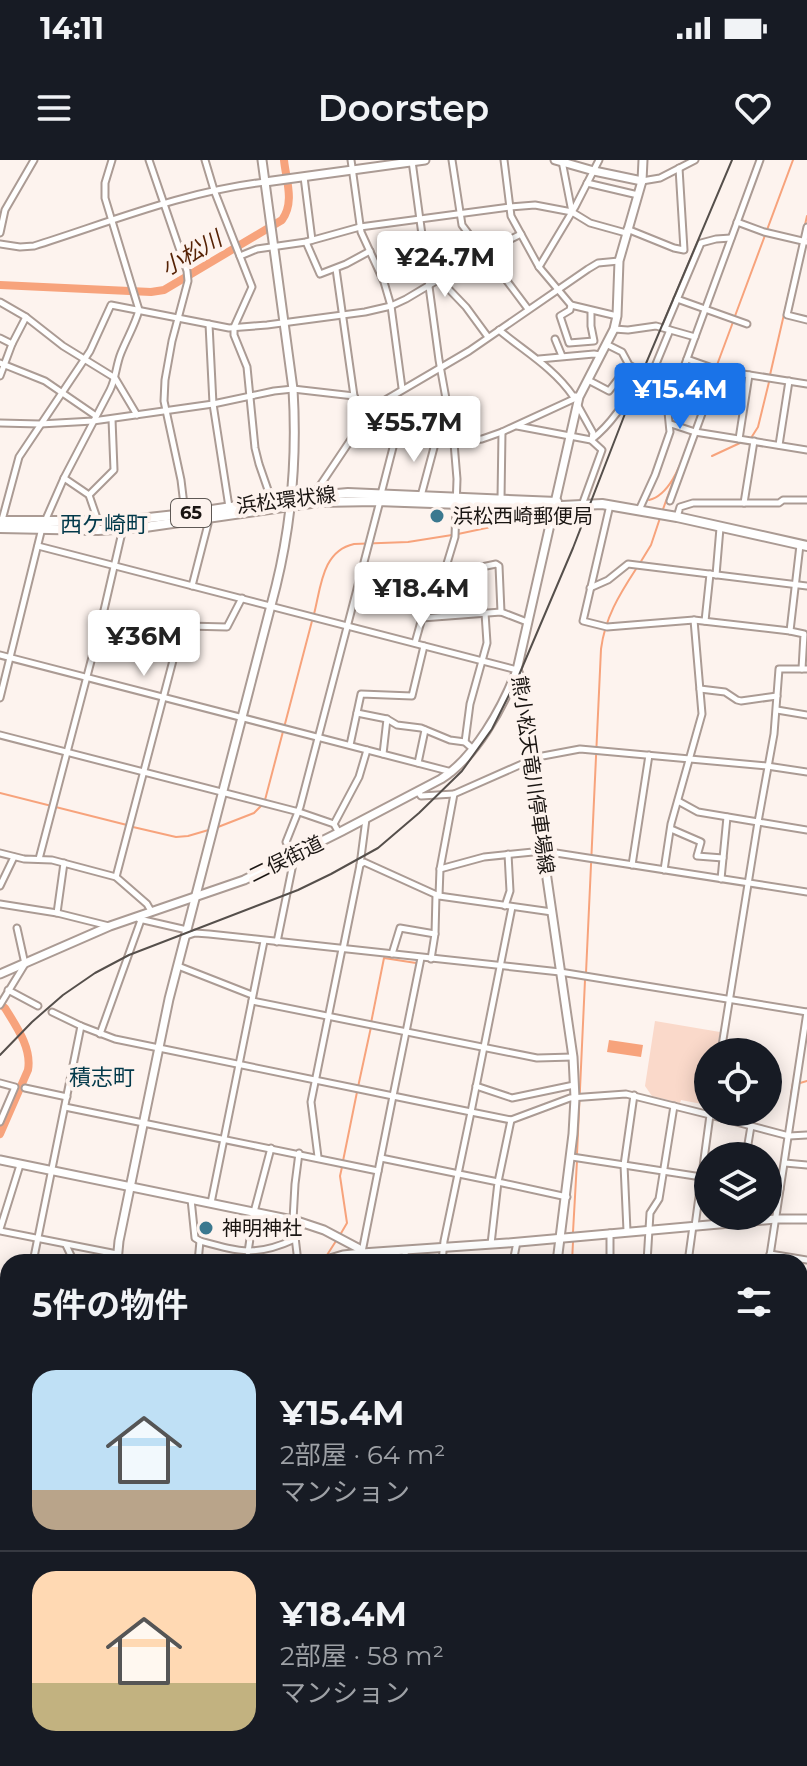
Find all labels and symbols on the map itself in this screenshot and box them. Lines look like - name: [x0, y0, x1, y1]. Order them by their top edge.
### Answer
- water label: 小松川: [156, 224, 228, 282]
- pin: ¥24.7M: [380, 231, 510, 299]
- pin: ¥15.4M: [615, 363, 745, 431]
- pin: ¥55.7M: [349, 396, 479, 464]
- street label: 浜松環状線: [235, 482, 337, 518]
- road number: 65: [171, 499, 211, 527]
- place label: 浜松西崎郵便局: [453, 504, 593, 528]
- marker: 浜松西崎郵便局: [428, 507, 446, 525]
- district label: 西ケ崎町: [60, 511, 148, 538]
- pin: ¥18.4M: [356, 562, 486, 630]
- pin: ¥36M: [97, 610, 191, 678]
- street label: 熊小松天竜川停車場線: [507, 674, 559, 876]
- street label: 二俣街道: [245, 831, 327, 887]
- district label: 積志町: [69, 1064, 135, 1091]
- place label: 神明神社: [222, 1216, 302, 1240]
- marker: 神明神社: [197, 1219, 215, 1237]

